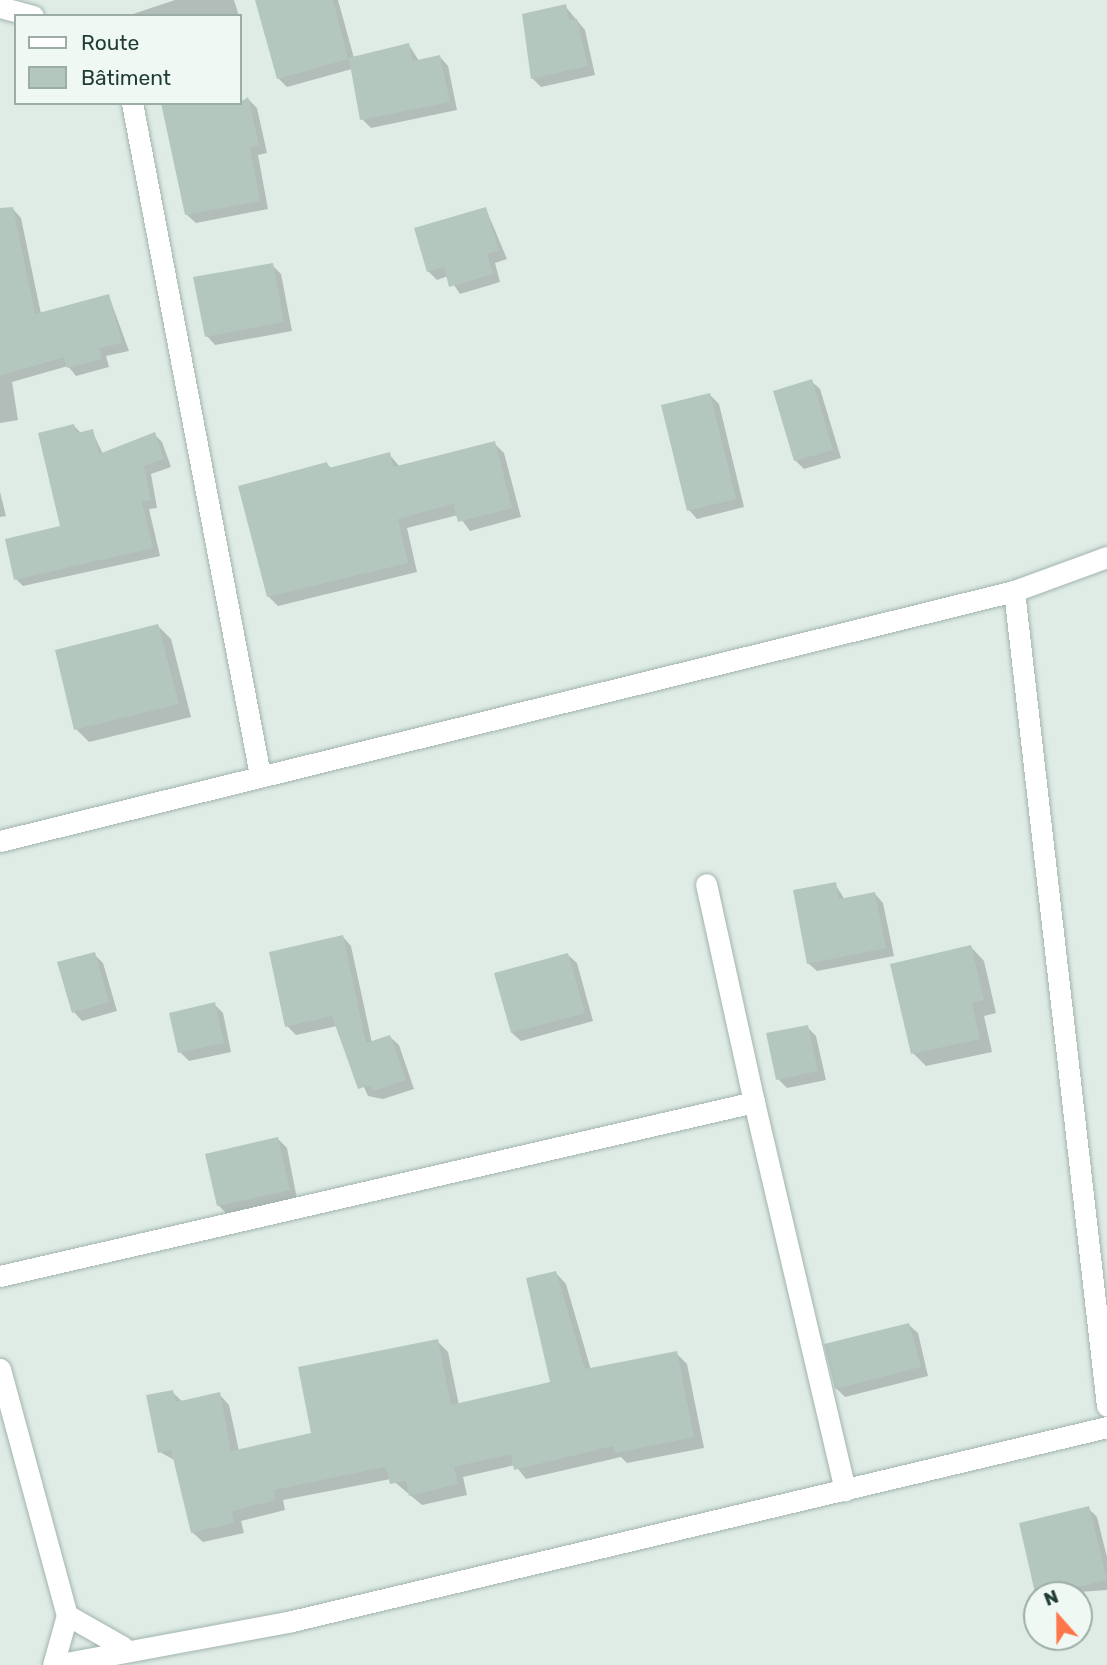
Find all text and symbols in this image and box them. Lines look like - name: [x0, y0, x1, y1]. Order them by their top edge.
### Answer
- legend: [14, 14, 242, 105]
- text: Route: [81, 30, 139, 55]
- text: Bâtiment: [81, 65, 171, 90]
- north arrow: [1023, 1581, 1093, 1651]
- text: N: [1041, 1585, 1062, 1611]

